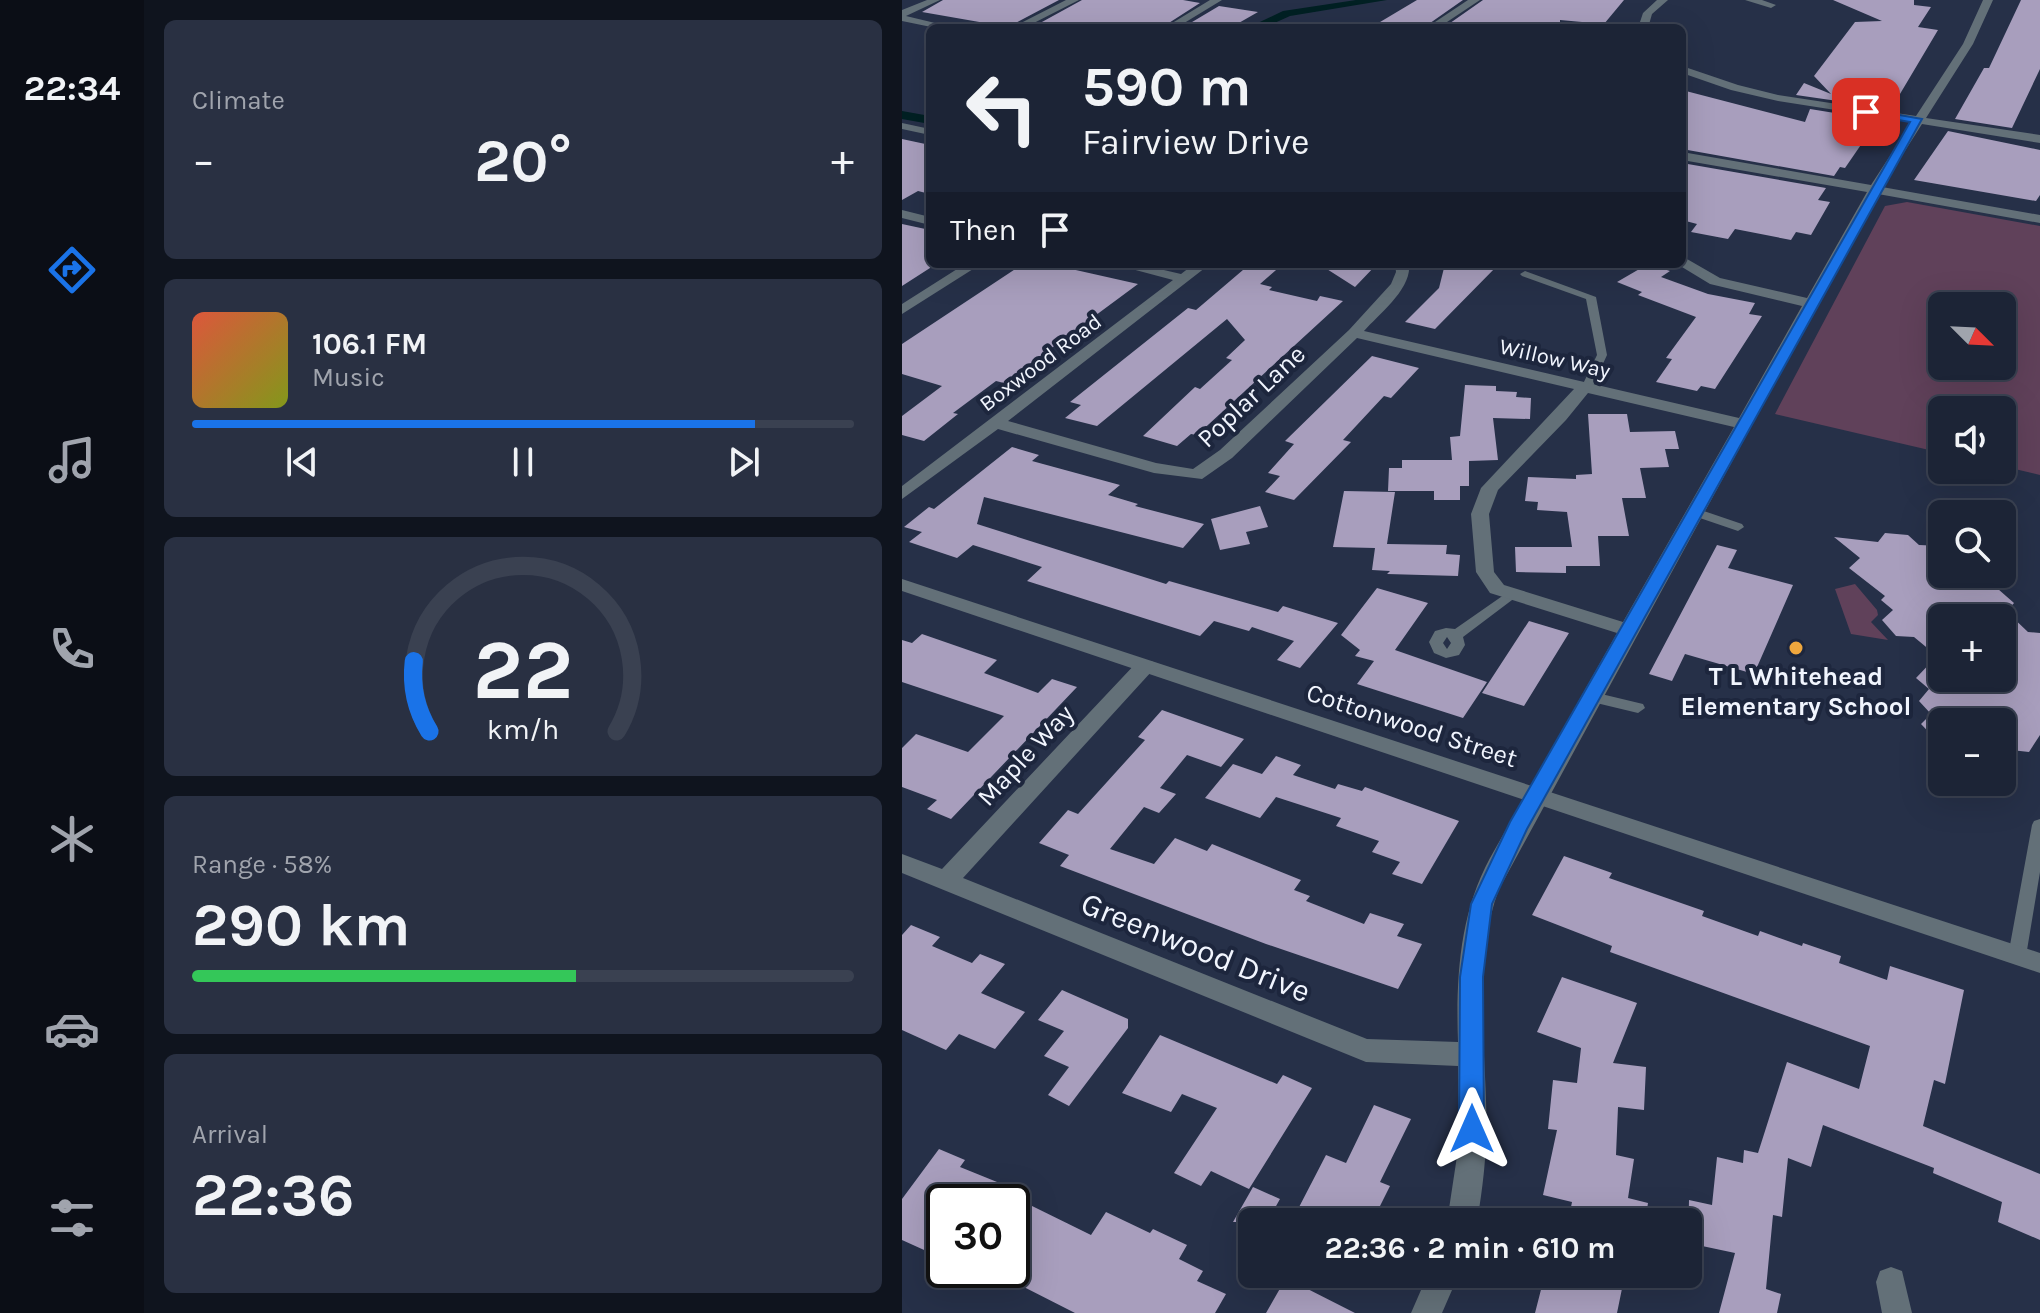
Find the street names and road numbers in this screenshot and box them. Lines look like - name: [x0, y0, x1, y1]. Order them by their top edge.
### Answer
- street label: Boxwood Road: [975, 309, 1107, 417]
- street label: Willow Way: [1497, 334, 1613, 384]
- street label: Poplar Lane: [1191, 338, 1312, 454]
- street label: Cottonwood Street: [1303, 677, 1521, 774]
- street label: Maple Way: [971, 698, 1080, 812]
- street label: Greenwood Drive: [1076, 885, 1316, 1010]

